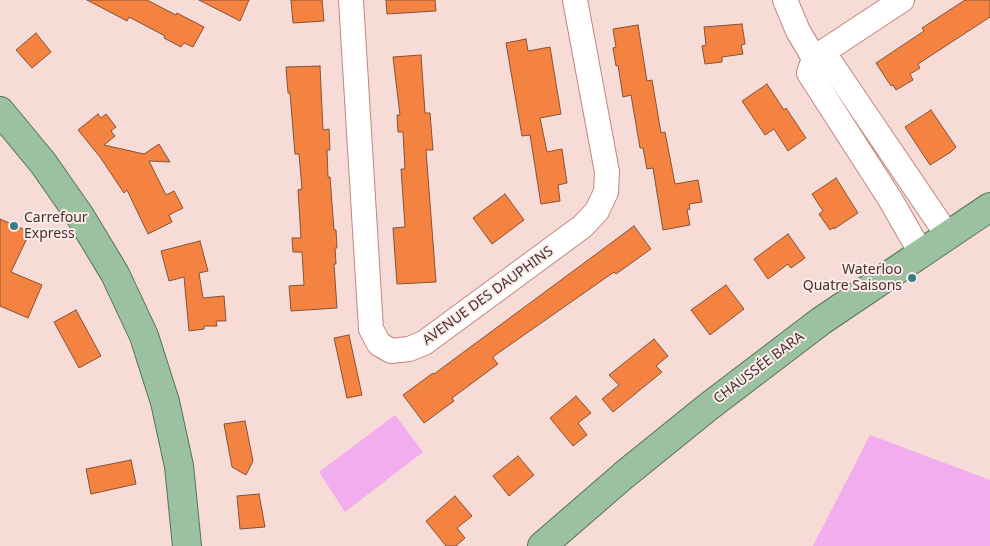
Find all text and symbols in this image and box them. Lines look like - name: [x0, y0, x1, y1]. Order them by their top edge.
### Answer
- place label: Carrefour Express: [24, 210, 88, 242]
- marker: Carrefour Express: [8, 220, 20, 232]
- street label: AVENUE DES DAUPHINS: [419, 243, 557, 349]
- place label: Waterloo Quatre Saisons: [803, 262, 902, 294]
- marker: Waterloo Quatre Saisons: [906, 272, 918, 284]
- street label: CHAUSSÉE BARA: [711, 329, 807, 407]

